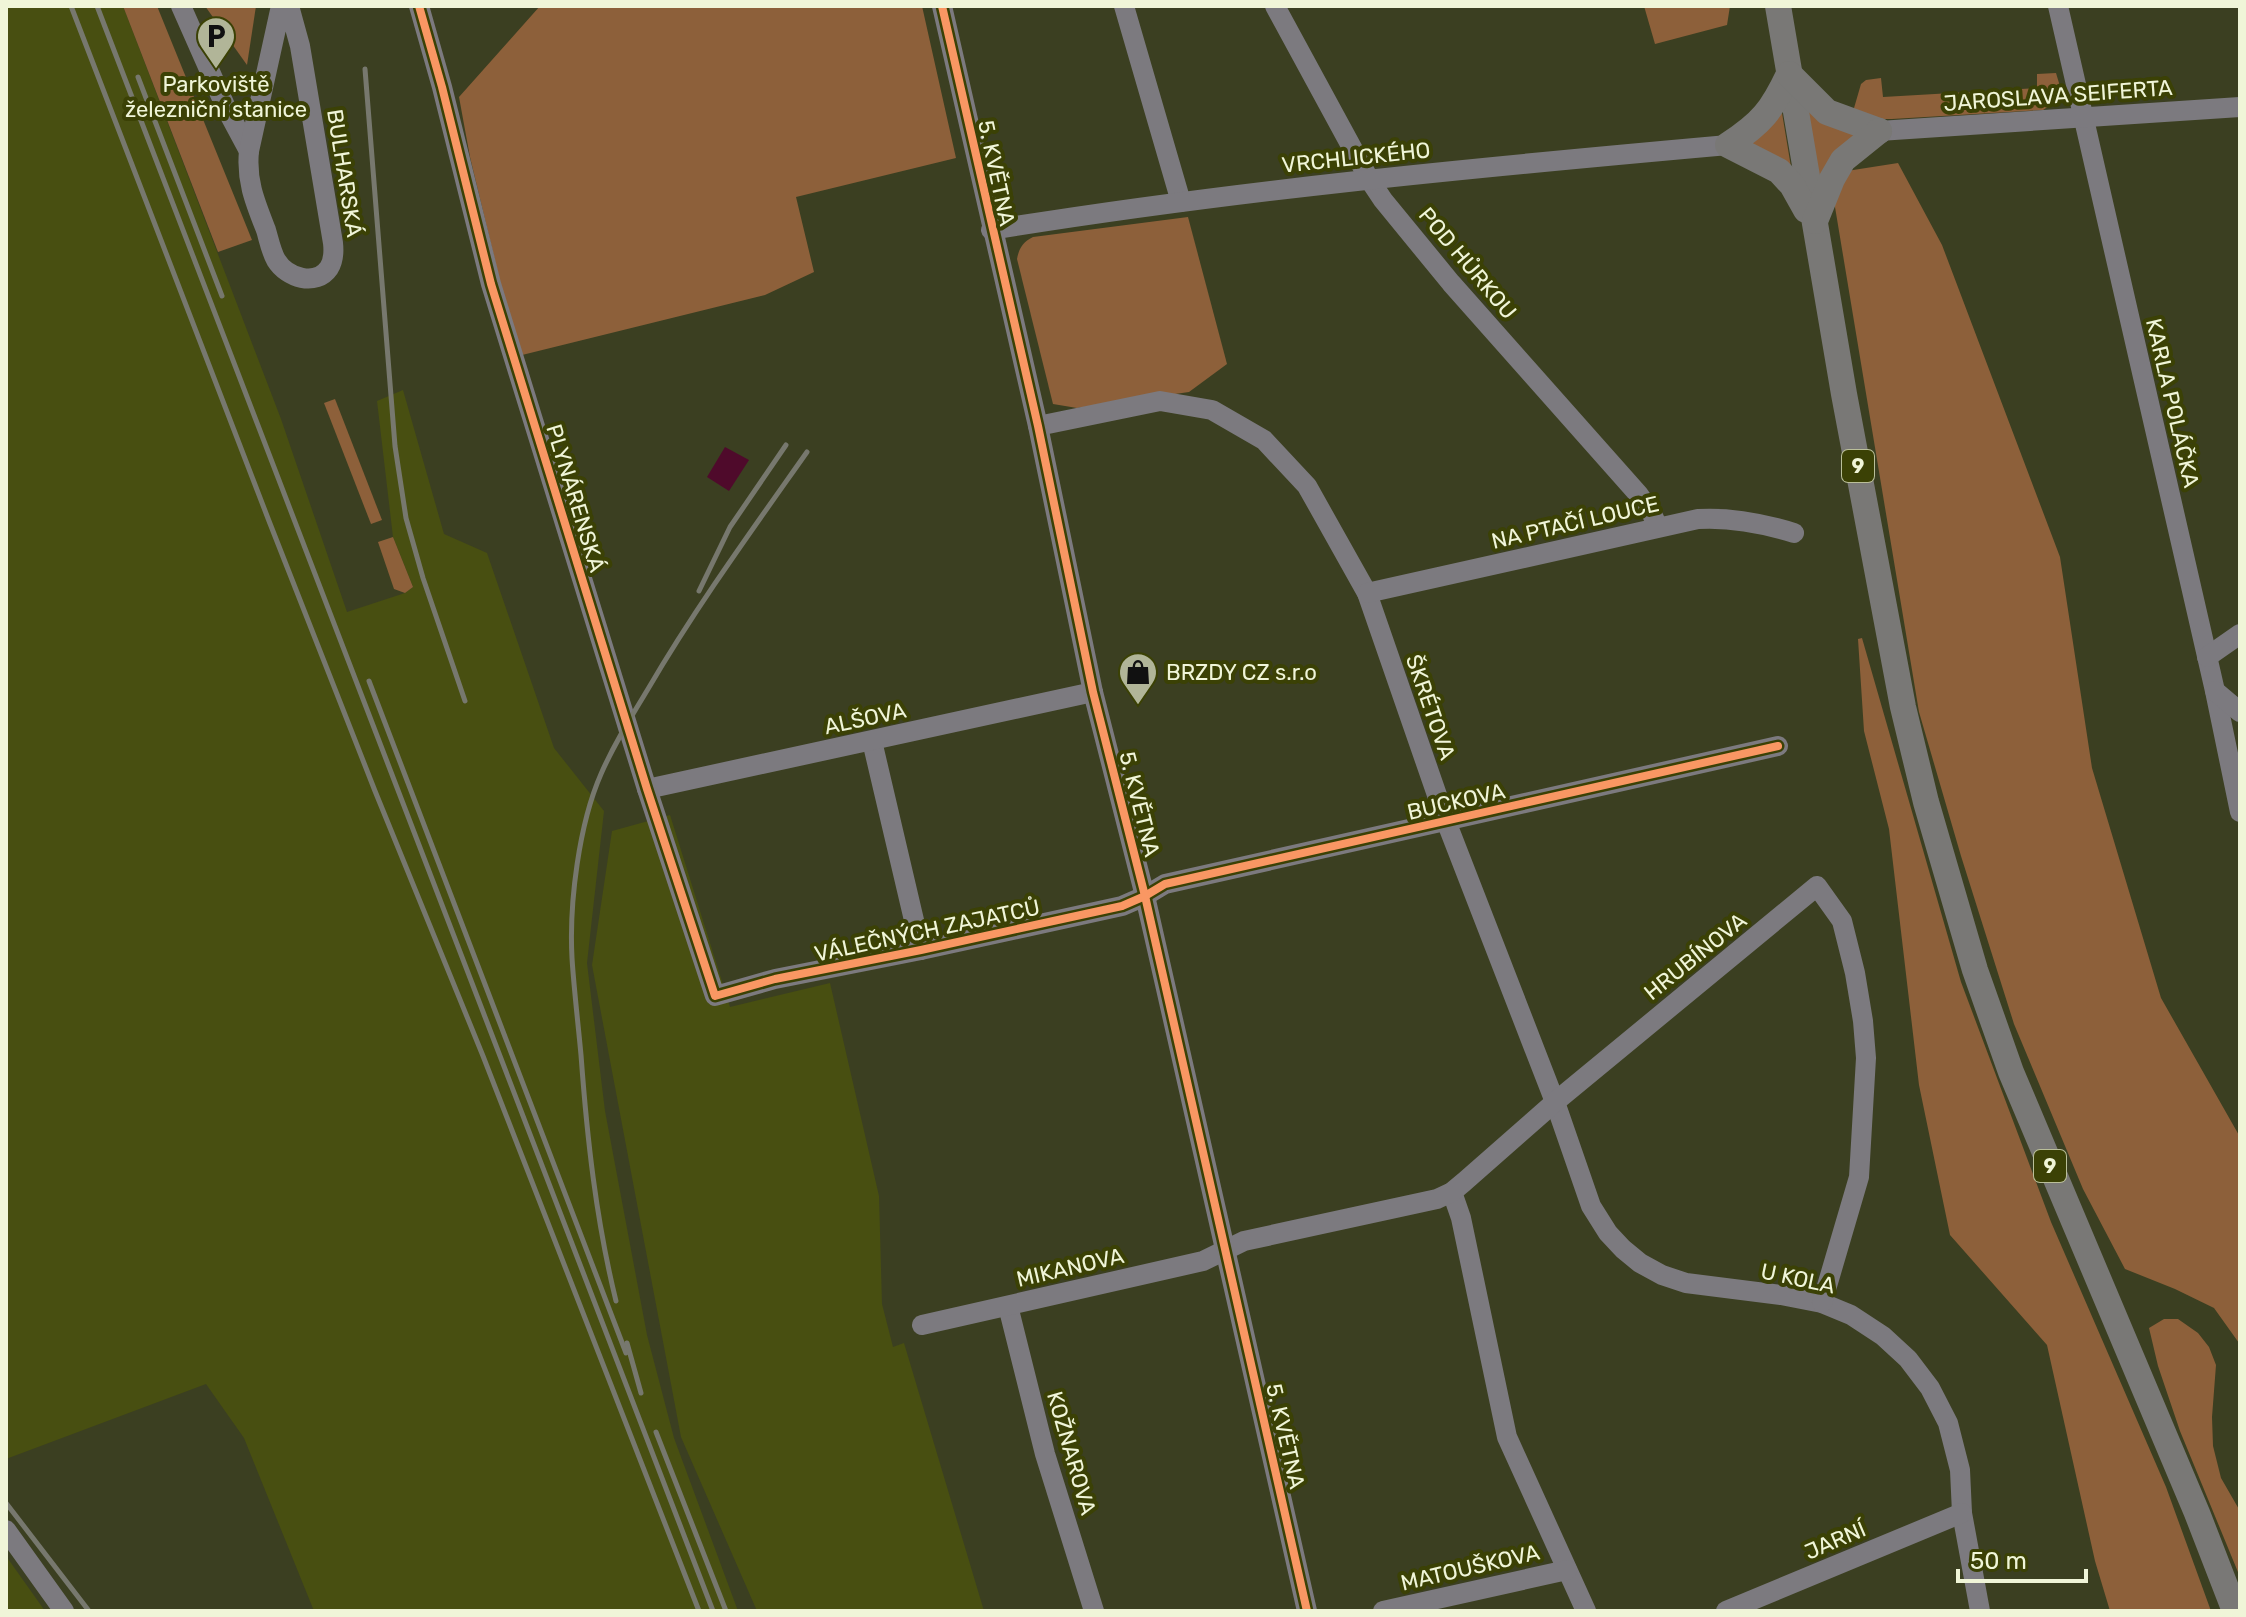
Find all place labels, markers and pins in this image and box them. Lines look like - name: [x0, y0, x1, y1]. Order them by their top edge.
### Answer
- parking icon: Parkoviště železniční stanice: [195, 15, 237, 70]
- place label: Parkoviště železniční stanice: [125, 71, 307, 123]
- shop icon: BRZDY CZ s.r.o: [1117, 651, 1159, 706]
- place label: BRZDY CZ s.r.o: [1166, 659, 1317, 686]

